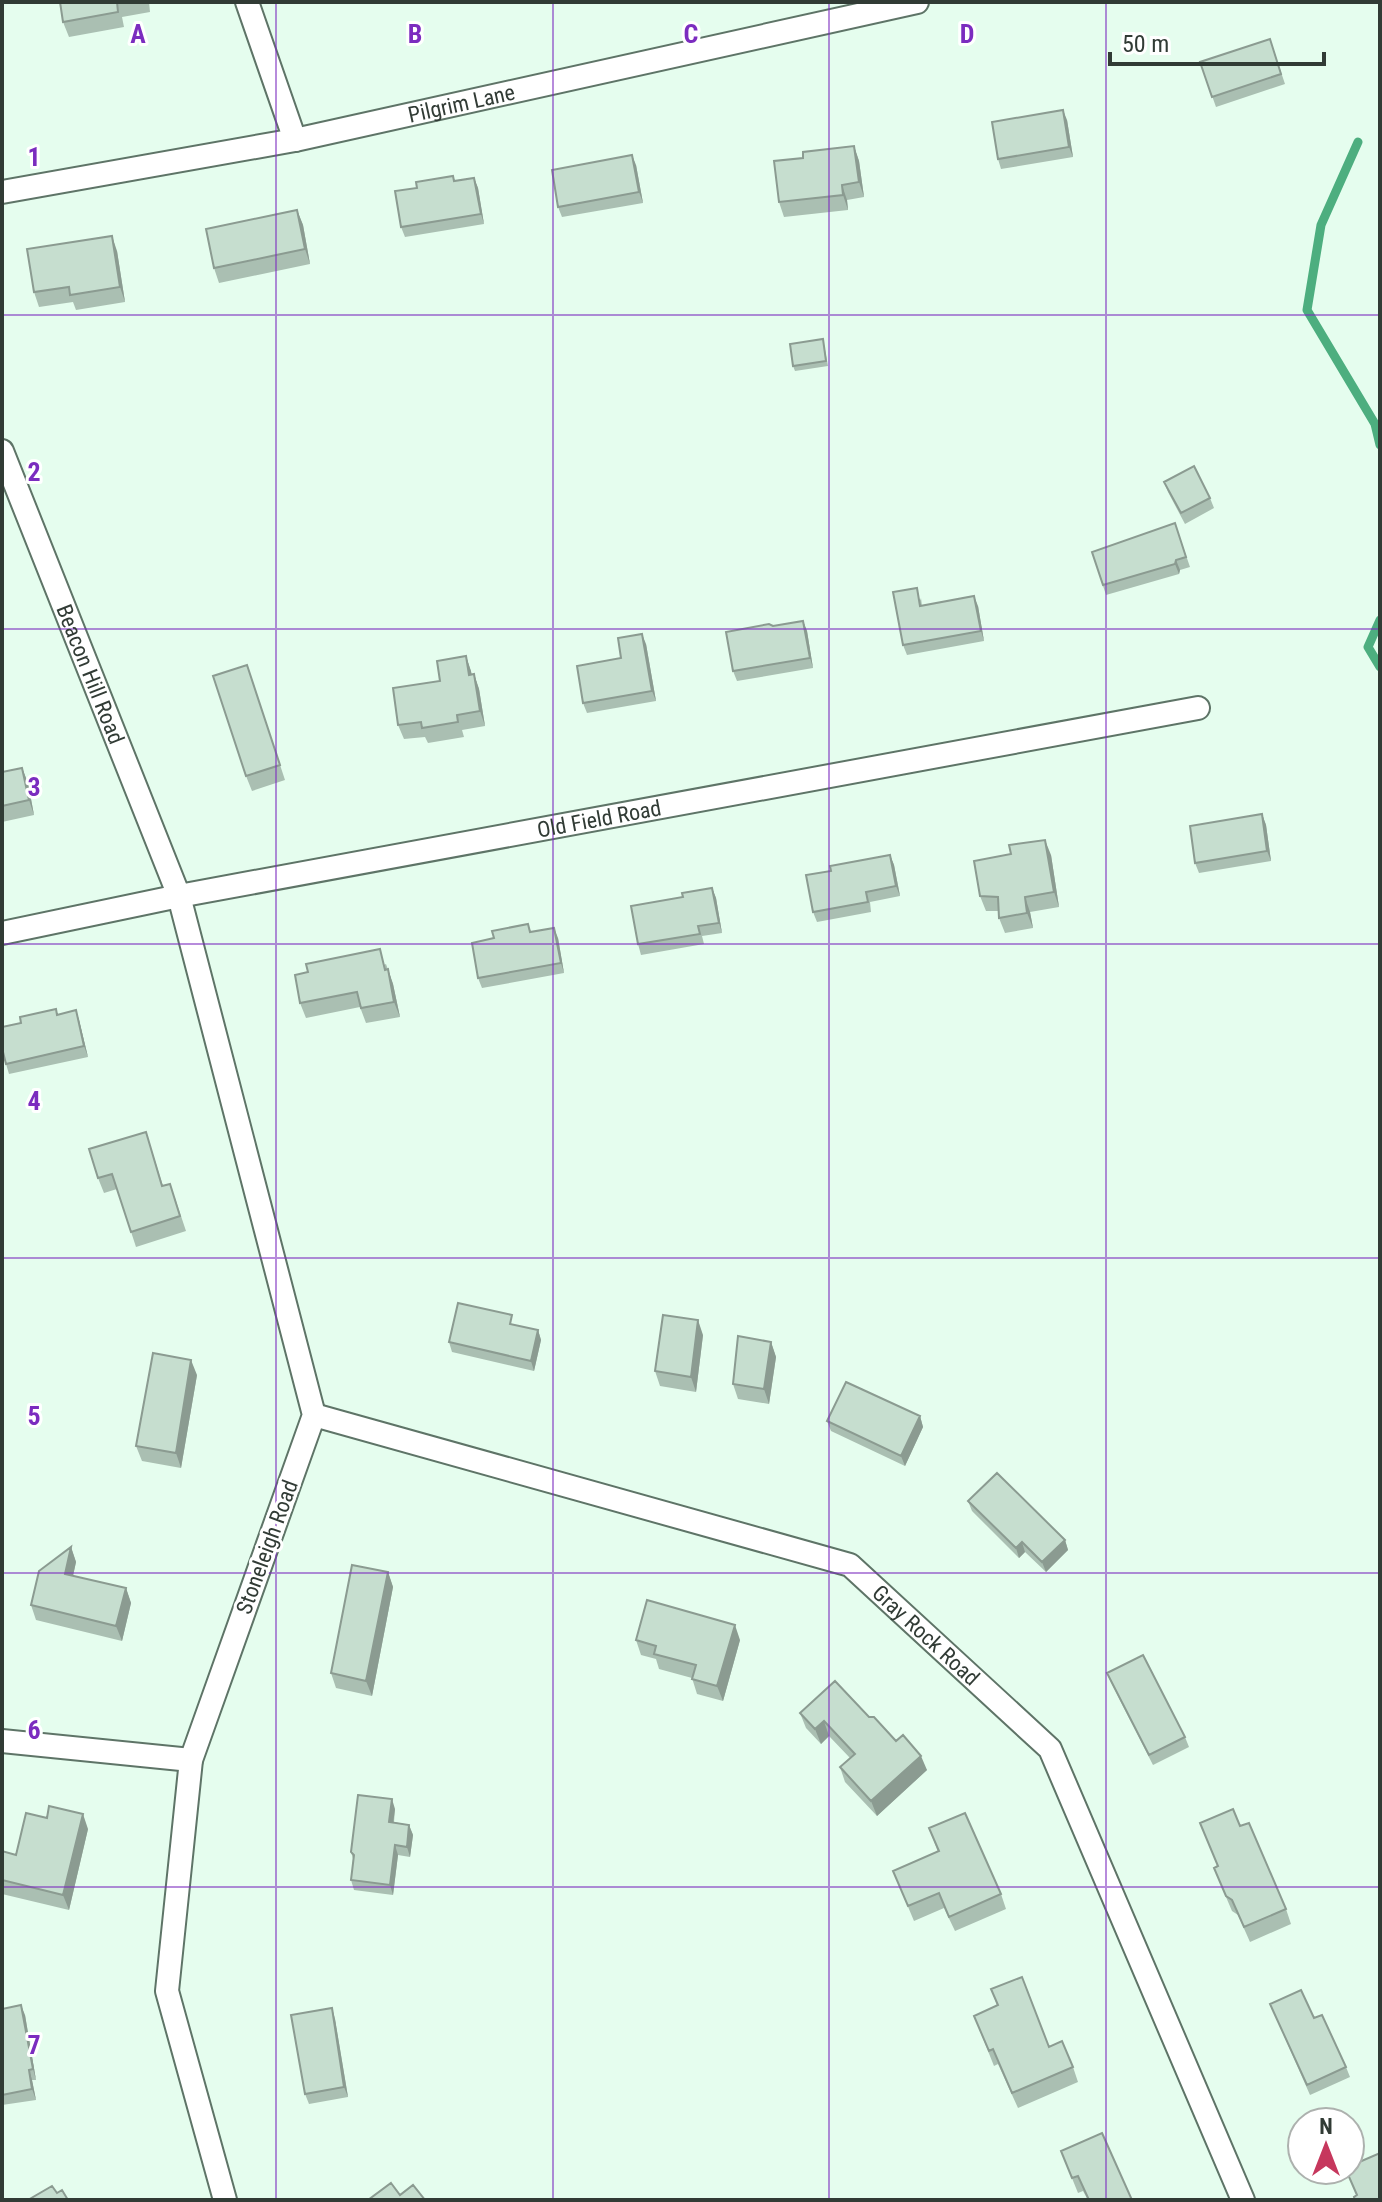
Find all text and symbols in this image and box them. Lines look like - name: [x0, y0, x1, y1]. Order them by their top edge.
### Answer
- scale bar: [1110, 16, 1324, 66]
- text: A: [130, 19, 146, 49]
- text: B: [408, 19, 422, 49]
- text: C: [684, 19, 699, 49]
- text: D: [960, 19, 974, 49]
- text: 50 m: [1122, 30, 1169, 58]
- street label: Pilgrim Lane: [406, 79, 517, 127]
- text: 1: [27, 142, 41, 172]
- text: 2: [27, 457, 41, 487]
- street label: Beacon Hill Road: [52, 601, 130, 747]
- text: 3: [27, 772, 41, 802]
- street label: Old Field Road: [535, 795, 663, 842]
- text: 4: [27, 1086, 41, 1116]
- text: 5: [27, 1401, 41, 1431]
- street label: Stoneleigh Road: [231, 1477, 303, 1617]
- street label: Gray Rock Road: [868, 1580, 985, 1690]
- text: 6: [27, 1715, 41, 1745]
- text: 7: [27, 2030, 41, 2060]
- north arrow: [1286, 2106, 1366, 2186]
- text: N: [1319, 2114, 1333, 2139]

